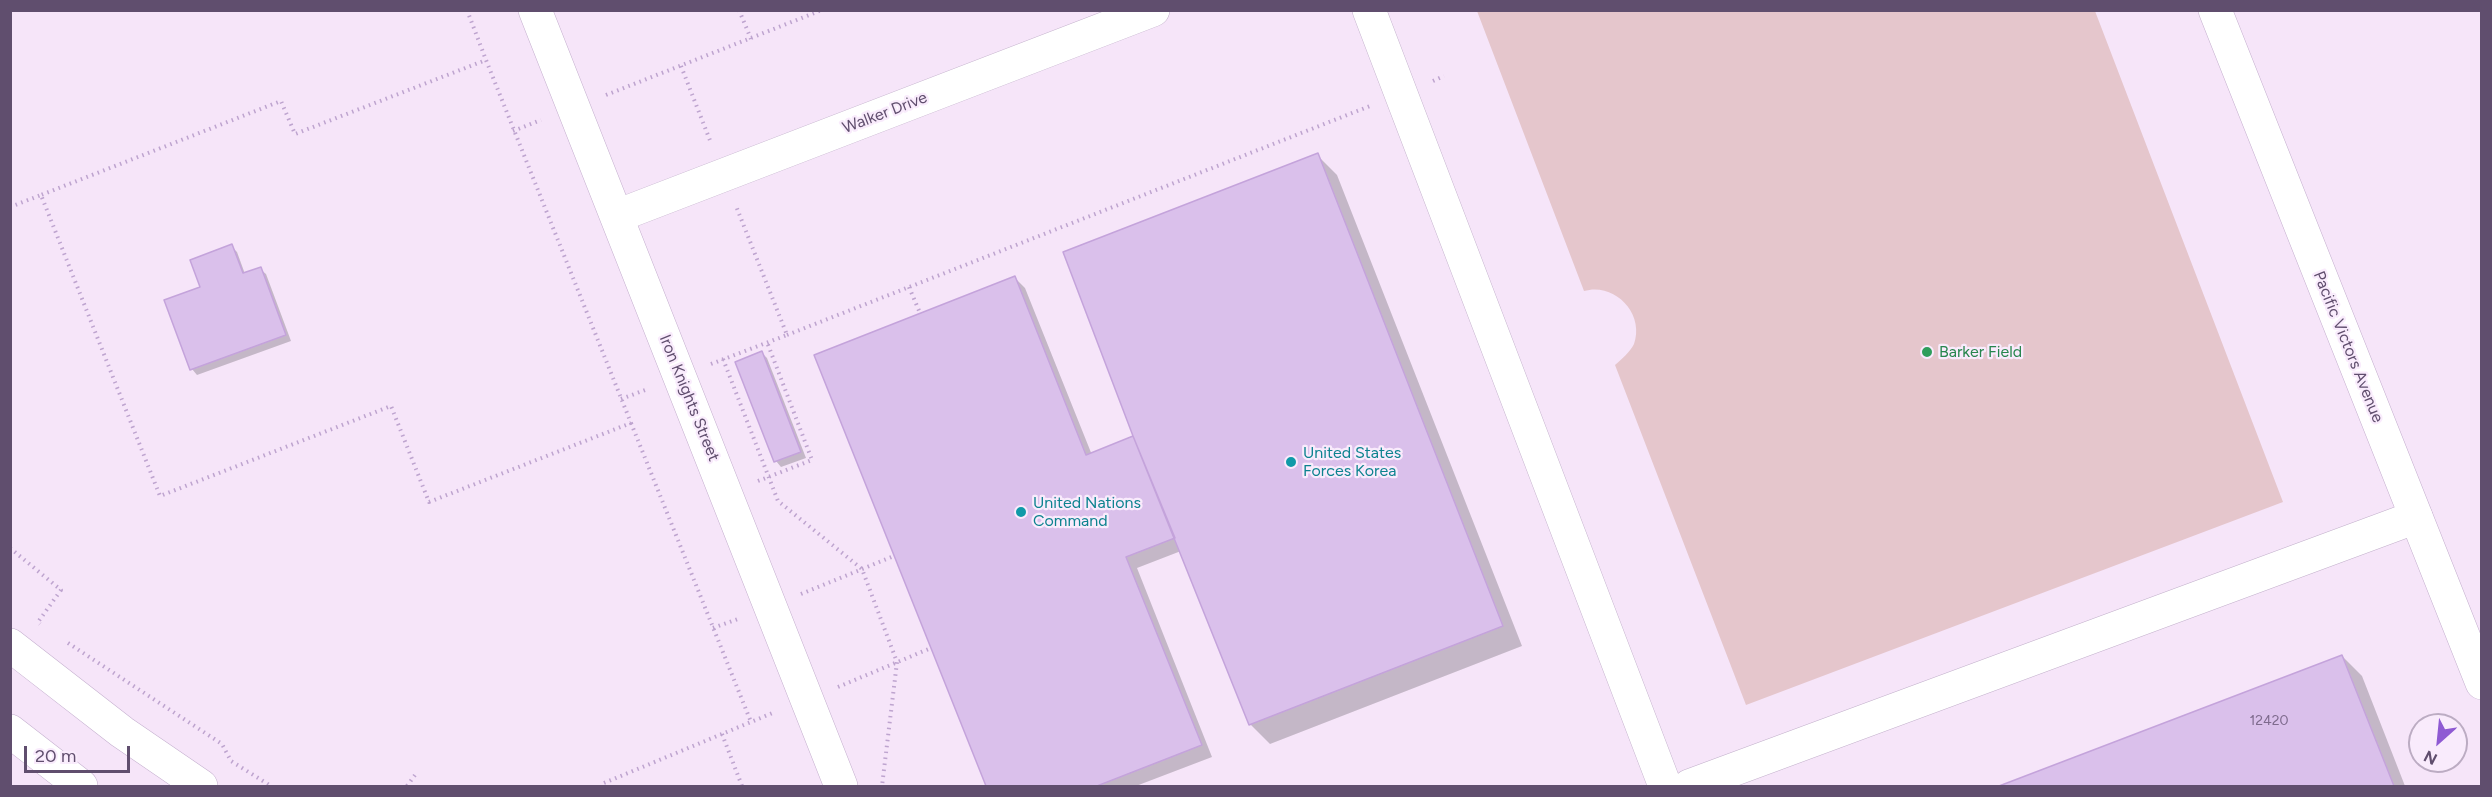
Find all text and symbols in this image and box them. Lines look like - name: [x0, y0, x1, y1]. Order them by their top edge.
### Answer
- street label: Walker Drive: [840, 88, 930, 138]
- street label: Pacific Victors Avenue: [2309, 269, 2387, 425]
- street label: Iron Knights Street: [655, 332, 723, 464]
- place label: Barker Field: [1939, 342, 2022, 362]
- marker: Barker Field: [1920, 345, 1934, 359]
- place label: United States Forces Korea: [1303, 443, 1401, 481]
- marker: United States Forces Korea: [1284, 455, 1298, 469]
- place label: United Nations Command: [1033, 493, 1141, 531]
- marker: United Nations Command: [1014, 505, 1028, 519]
- house number: 12420: [2249, 713, 2289, 729]
- north arrow: [2408, 713, 2468, 773]
- scale bar: [27, 734, 134, 772]
- text: 20 m: [35, 745, 76, 767]
- text: N: [2421, 746, 2440, 769]

